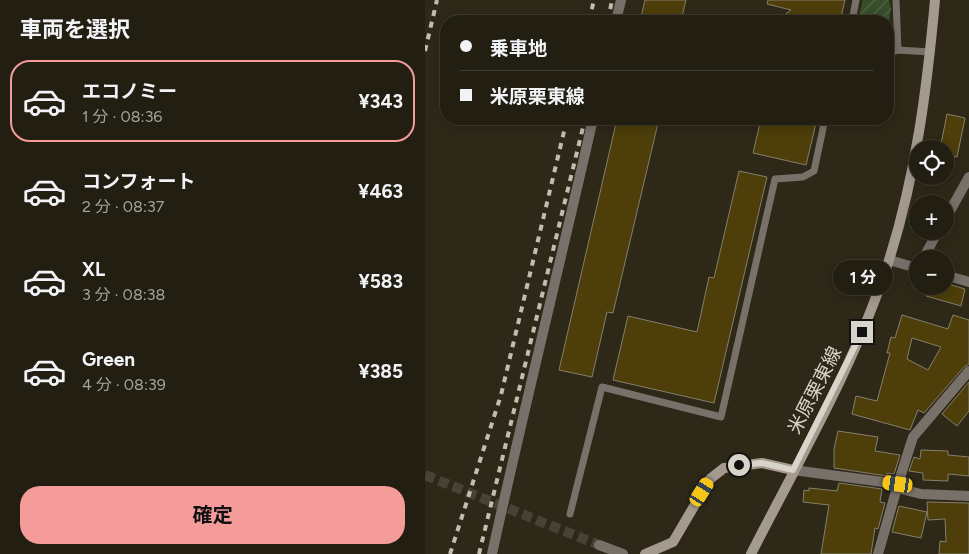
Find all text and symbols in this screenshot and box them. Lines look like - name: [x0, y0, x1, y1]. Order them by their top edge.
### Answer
- text: 車両を選択: [20, 16, 130, 43]
- text: 乗車地: [490, 37, 547, 60]
- icon: car: [22, 79, 67, 124]
- text: エコノミー: [82, 80, 177, 103]
- text: 米原栗東線: [490, 85, 585, 108]
- text: ¥343: [359, 90, 403, 113]
- text: 1 分 · 08:36: [82, 107, 162, 126]
- map controls: [909, 140, 954, 295]
- button: locate: [909, 140, 954, 185]
- icon: car: [22, 169, 67, 214]
- text: コンフォート: [82, 170, 195, 193]
- text: ¥463: [358, 180, 403, 203]
- button: +: [909, 195, 954, 240]
- text: 2 分 · 08:37: [82, 197, 164, 216]
- button: −: [909, 250, 954, 295]
- text: XL: [82, 258, 105, 281]
- icon: car: [22, 259, 67, 304]
- callout: 1 分: [832, 260, 892, 294]
- text: 1 分: [850, 268, 876, 287]
- text: ¥583: [358, 270, 403, 293]
- text: 3 分 · 08:38: [82, 285, 165, 304]
- route end: [851, 321, 873, 343]
- street label: 米原栗東線: [783, 343, 846, 438]
- text: Green: [82, 348, 135, 371]
- icon: car: [22, 349, 67, 394]
- text: ¥385: [358, 360, 403, 383]
- text: 4 分 · 08:39: [82, 375, 166, 394]
- route start: [728, 454, 750, 476]
- car: [882, 474, 913, 494]
- car: [687, 475, 716, 509]
- button: 確定: [20, 486, 405, 544]

